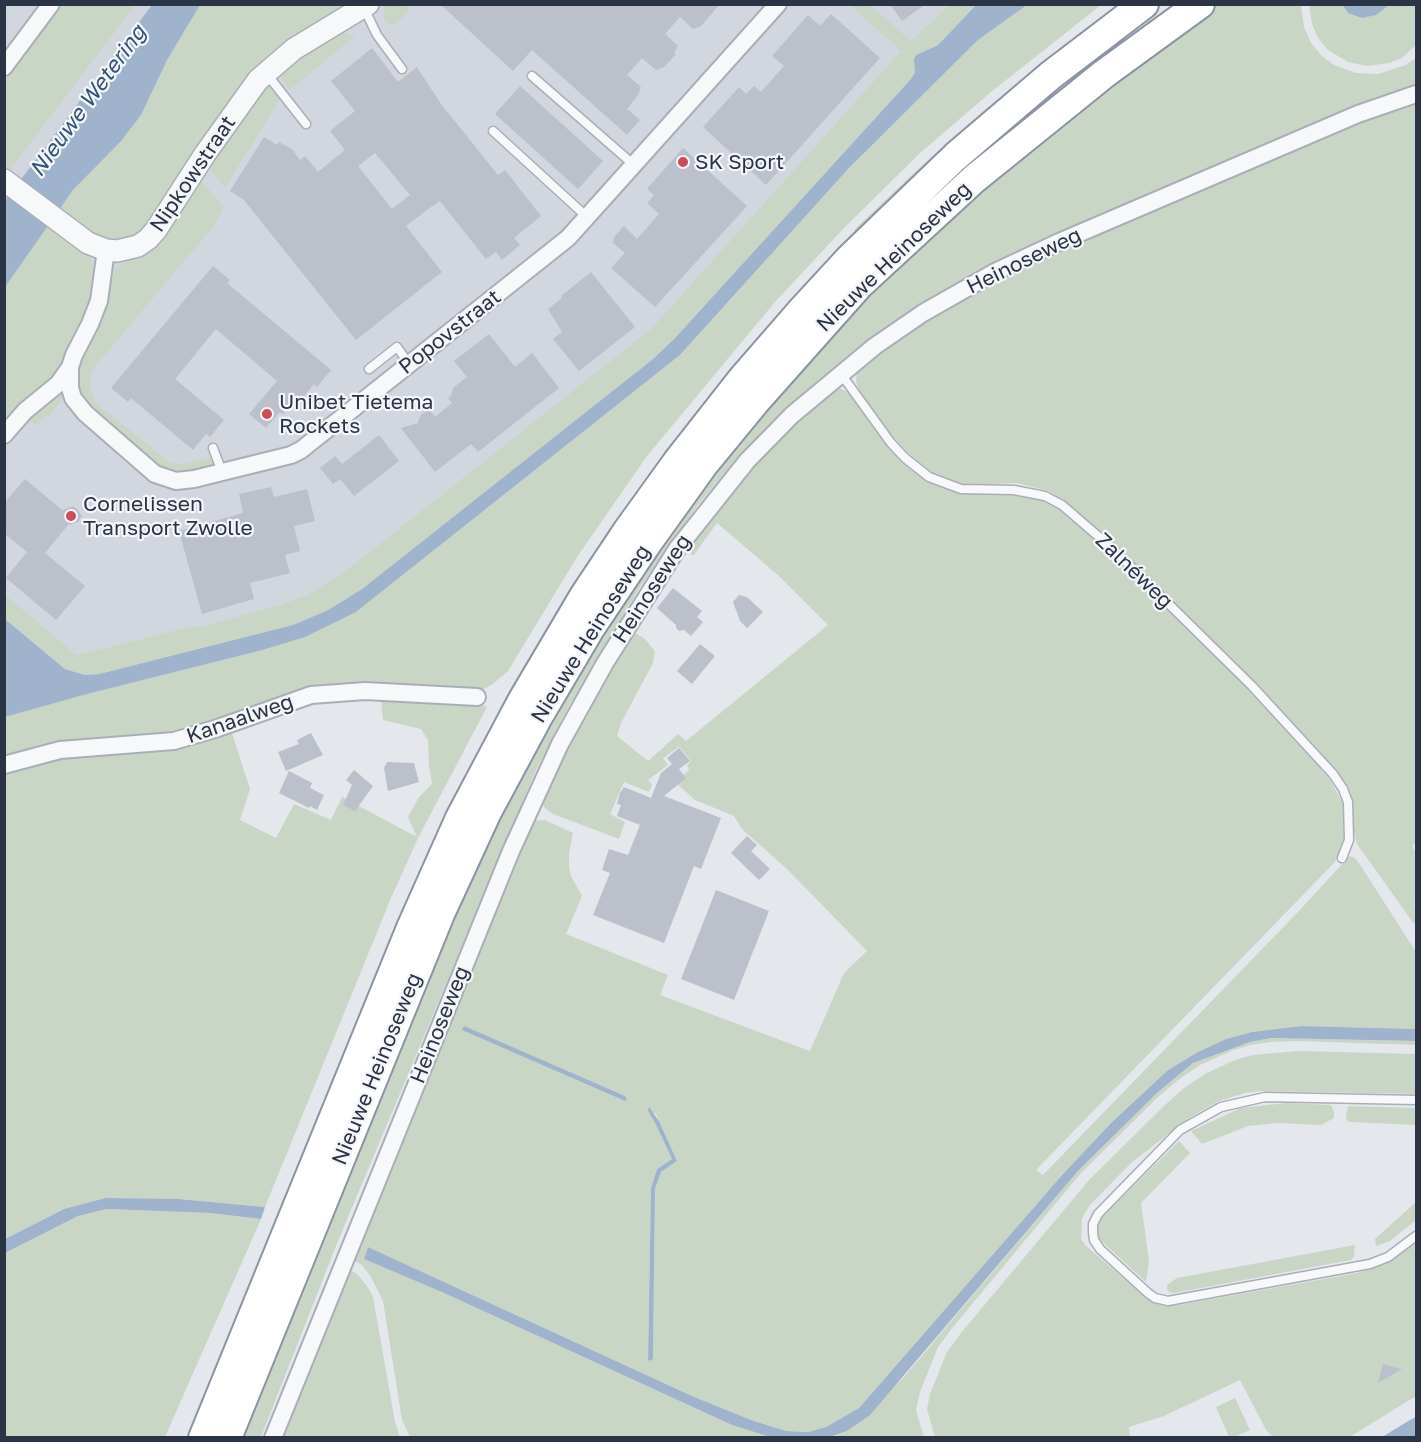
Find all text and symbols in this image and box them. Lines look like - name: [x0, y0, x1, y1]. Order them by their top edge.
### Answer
- water label: Nieuwe Wetering: [24, 20, 152, 182]
- street label: Nipkowstraat: [145, 111, 241, 237]
- place label: SK Sport: [695, 149, 784, 175]
- marker: SK Sport: [676, 155, 690, 169]
- street label: Nieuwe Heinoseweg: [812, 177, 976, 337]
- street label: Heinoseweg: [963, 222, 1085, 300]
- street label: Popovstraat: [394, 284, 506, 380]
- place label: Unibet Tietema Rockets: [279, 389, 433, 439]
- marker: Unibet Tietema Rockets: [260, 407, 274, 421]
- place label: Cornelissen Transport Zwolle: [83, 491, 253, 541]
- marker: Cornelissen Transport Zwolle: [64, 509, 78, 523]
- street label: Zalnéweg: [1090, 528, 1178, 614]
- street label: Heinoseweg: [608, 530, 696, 648]
- street label: Nieuwe Heinoseweg: [526, 540, 656, 728]
- street label: Kanaalweg: [183, 689, 297, 749]
- street label: Heinoseweg: [405, 963, 475, 1087]
- street label: Nieuwe Heinoseweg: [327, 969, 427, 1169]

